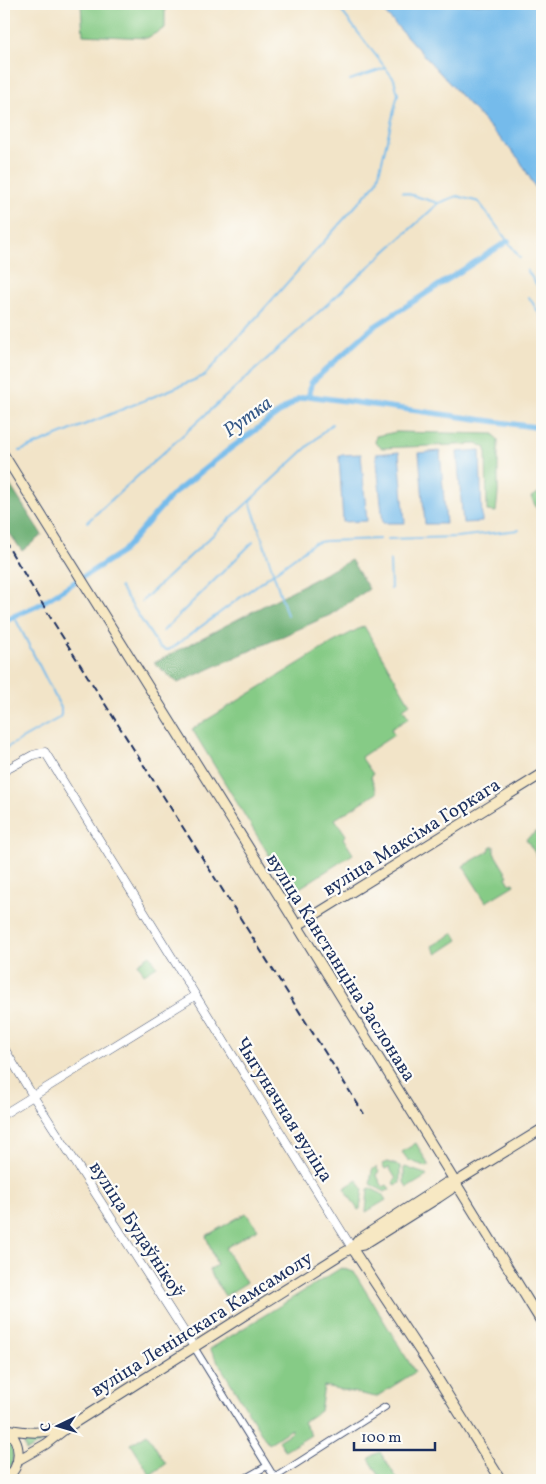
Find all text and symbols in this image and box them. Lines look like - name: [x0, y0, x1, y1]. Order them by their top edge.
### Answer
- water label: Рутка: [218, 390, 279, 445]
- street label: вуліца Максіма Горкага: [318, 772, 506, 903]
- street label: вуліца Канстанціна Заслонава: [259, 849, 421, 1087]
- street label: Чыгуначная вуліца: [228, 1033, 338, 1188]
- street label: вуліца Будаўнікоў: [82, 1157, 190, 1303]
- street label: вуліца Ленінскага Камсамолу: [86, 1246, 318, 1404]
- north arrow: [32, 1402, 82, 1452]
- scale bar: [354, 1419, 435, 1451]
- text: С: [37, 1422, 56, 1432]
- text: 100 m: [361, 1428, 401, 1449]

